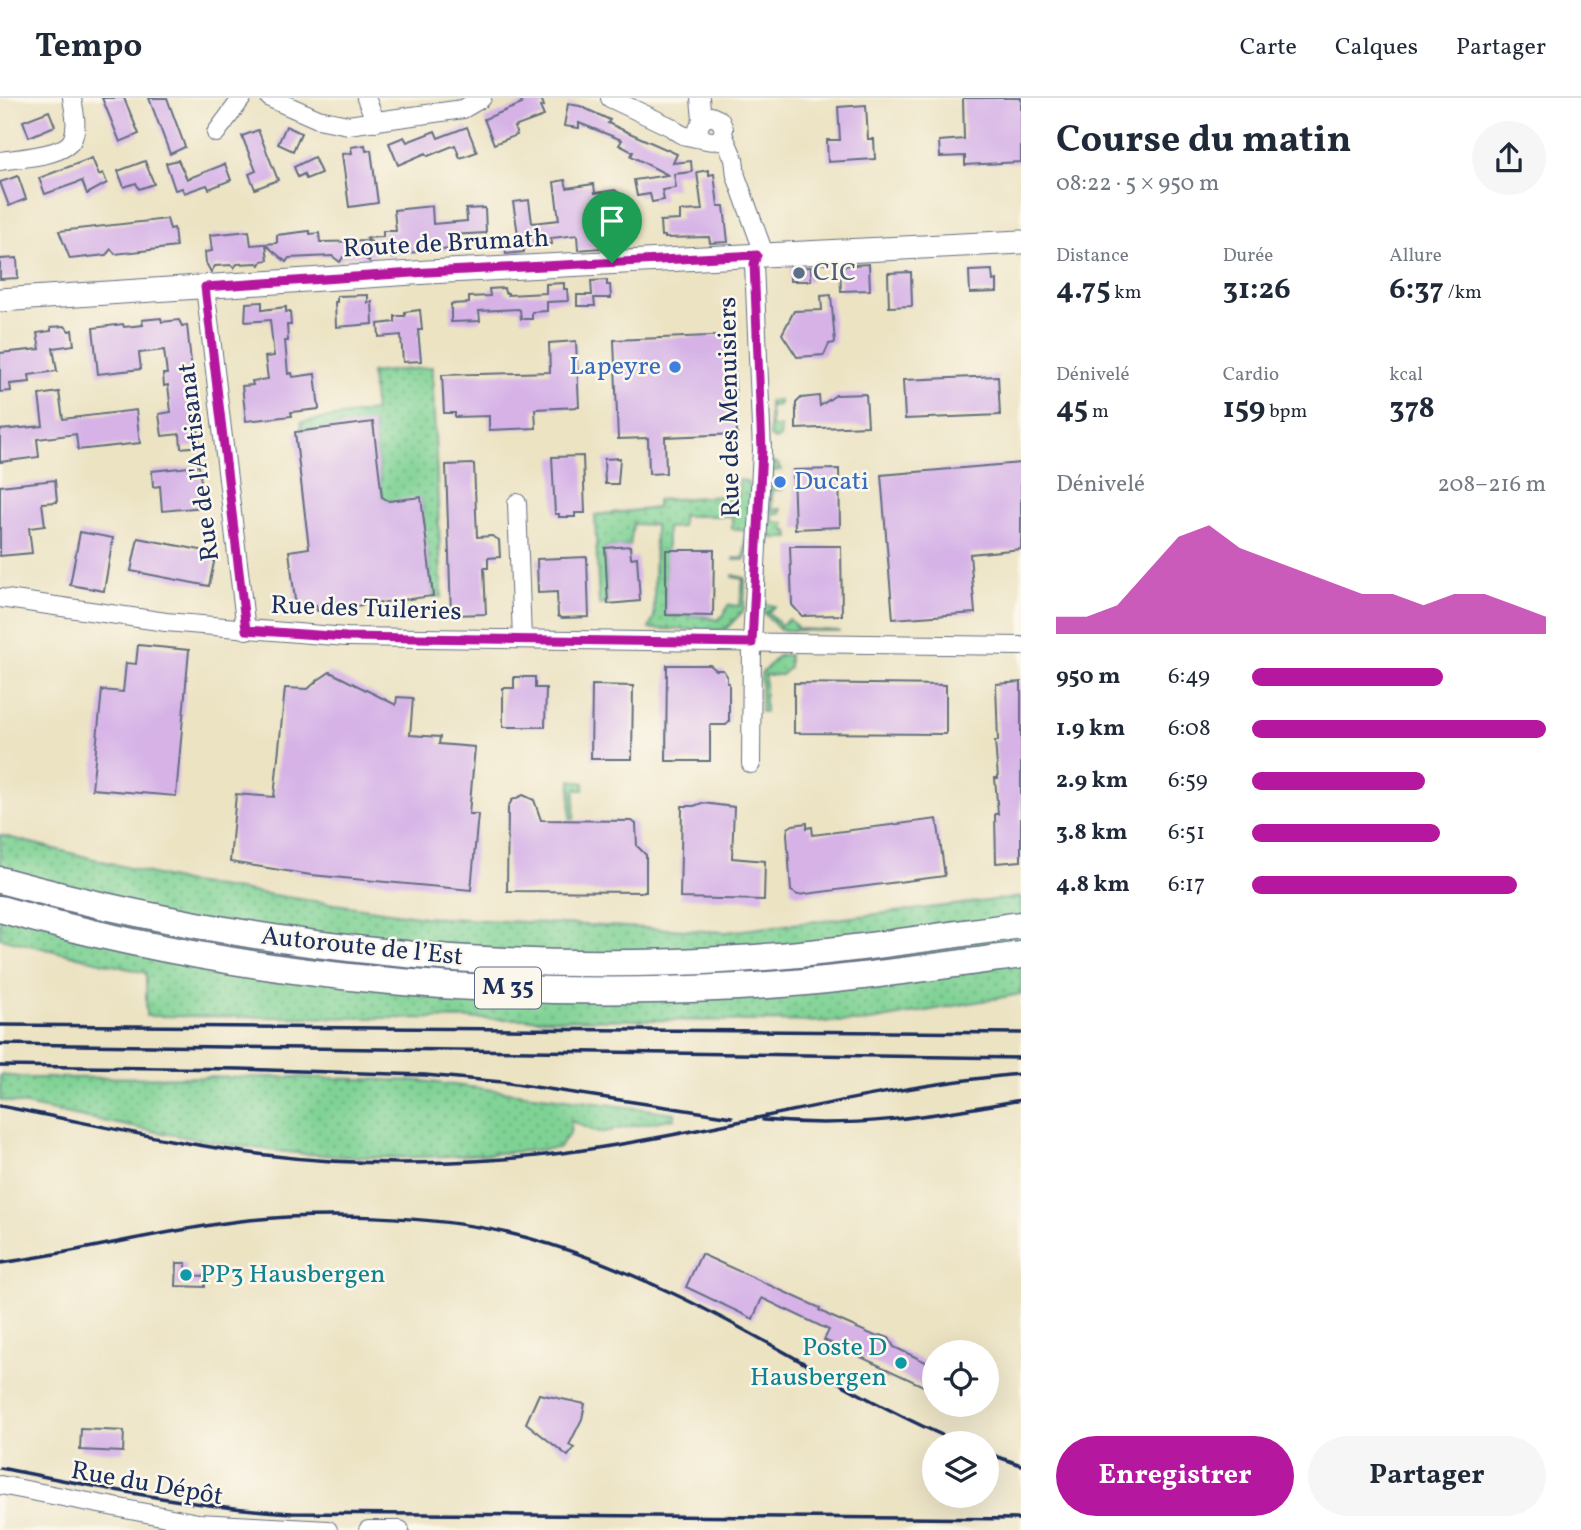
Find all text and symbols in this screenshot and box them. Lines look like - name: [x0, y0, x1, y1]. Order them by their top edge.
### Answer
- text: Tempo: [35, 25, 142, 71]
- text: Carte: [1240, 31, 1297, 65]
- text: Calques: [1335, 31, 1418, 65]
- text: Partager: [1456, 31, 1546, 65]
- text: Course du matin: [1056, 115, 1352, 168]
- button: share: [1472, 121, 1546, 195]
- text: 08:22 · 5 × 950 m: [1056, 168, 1219, 200]
- pin: [582, 191, 642, 263]
- icon: arrive: [593, 202, 631, 240]
- street label: Route de Brumath: [342, 221, 550, 267]
- text: Distance: [1056, 243, 1129, 269]
- text: Durée: [1223, 243, 1273, 269]
- text: Allure: [1389, 243, 1442, 269]
- place label: CIC: [813, 255, 856, 291]
- marker: CIC: [791, 265, 807, 281]
- text: 4.75: [1056, 269, 1111, 311]
- text: 31:26: [1223, 269, 1291, 311]
- text: 6:37: [1389, 269, 1444, 311]
- text: km: [1111, 280, 1142, 306]
- text: /km: [1444, 280, 1482, 306]
- street label: Rue des Menuisiers: [710, 296, 750, 518]
- place label: Lapeyre: [569, 349, 661, 385]
- marker: Lapeyre: [667, 359, 683, 375]
- street label: Rue de l'Artisanat: [169, 361, 229, 563]
- text: Dénivelé: [1056, 362, 1129, 388]
- text: Cardio: [1223, 362, 1279, 388]
- text: kcal: [1389, 362, 1423, 388]
- text: 45: [1056, 388, 1088, 430]
- text: 159: [1223, 388, 1265, 430]
- text: 378: [1389, 388, 1435, 430]
- text: m: [1088, 399, 1109, 425]
- text: bpm: [1265, 399, 1307, 425]
- place label: Ducati: [794, 464, 869, 500]
- text: Dénivelé: [1056, 469, 1145, 501]
- text: 208–216 m: [1437, 469, 1546, 501]
- marker: Ducati: [772, 474, 788, 490]
- street label: Rue des Tuileries: [270, 588, 462, 630]
- text: 950 m: [1056, 661, 1120, 693]
- text: 6:49: [1168, 661, 1210, 693]
- text: 1.9 km: [1056, 713, 1125, 745]
- text: 6:08: [1168, 713, 1211, 745]
- text: 2.9 km: [1056, 765, 1128, 797]
- text: 6:59: [1168, 765, 1208, 797]
- text: 3.8 km: [1056, 817, 1128, 849]
- text: 6:51: [1168, 817, 1205, 849]
- text: 4.8 km: [1056, 869, 1130, 901]
- text: 6:17: [1168, 869, 1205, 901]
- street label: Autoroute de l’Est: [259, 918, 465, 976]
- road number: M 35: [475, 968, 541, 1008]
- place label: PP3 Hausbergen: [200, 1257, 386, 1293]
- marker: PP3 Hausbergen: [178, 1267, 194, 1283]
- place label: Poste D Hausbergen: [750, 1330, 887, 1396]
- map controls: [922, 1340, 999, 1508]
- button: locate: [922, 1340, 999, 1417]
- marker: Poste D Hausbergen: [893, 1355, 909, 1371]
- button: layers: [922, 1431, 999, 1508]
- button: Enregistrer: [1056, 1436, 1294, 1516]
- button: Partager: [1308, 1436, 1546, 1516]
- street label: Rue du Dépôt: [68, 1453, 226, 1515]

